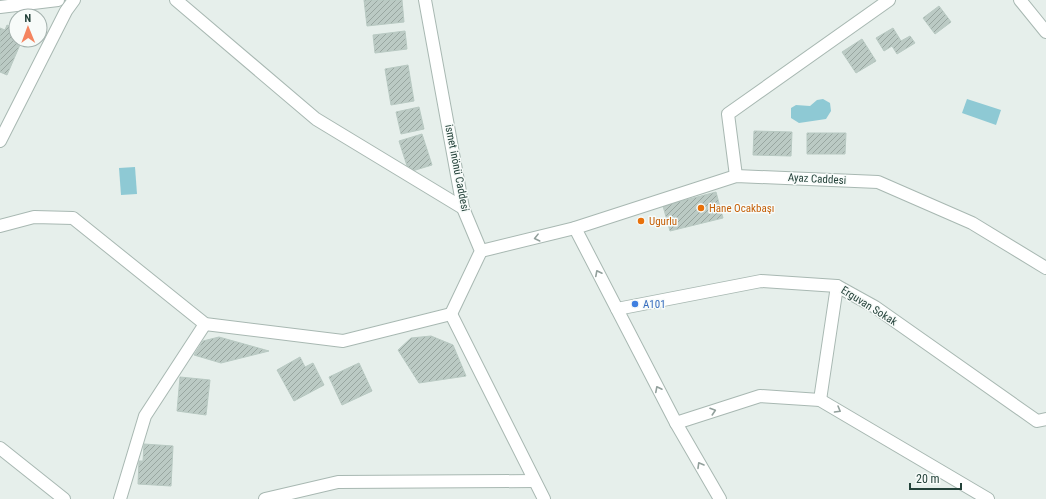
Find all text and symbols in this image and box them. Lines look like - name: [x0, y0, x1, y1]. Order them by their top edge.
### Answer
- north arrow: [8, 8, 48, 48]
- text: N: [24, 12, 32, 25]
- street label: ismet inönü Caddesi: [442, 123, 472, 213]
- street label: Ayaz Caddesi: [788, 171, 846, 187]
- place label: Hane Ocakbaşı: [709, 202, 774, 215]
- marker: Hane Ocakbaşı: [696, 203, 706, 213]
- place label: Ugurlu: [649, 215, 677, 228]
- marker: Ugurlu: [636, 216, 646, 226]
- one-way arrow: [534, 233, 541, 242]
- one-way arrow: [595, 270, 603, 278]
- street label: Erguvan Sokak: [839, 284, 899, 328]
- place label: A101: [643, 298, 666, 311]
- marker: A101: [630, 299, 640, 309]
- one-way arrow: [655, 386, 663, 393]
- one-way arrow: [834, 406, 841, 413]
- one-way arrow: [709, 407, 716, 416]
- one-way arrow: [698, 462, 705, 469]
- scale bar: [910, 465, 961, 491]
- text: 20 m: [916, 472, 940, 486]

